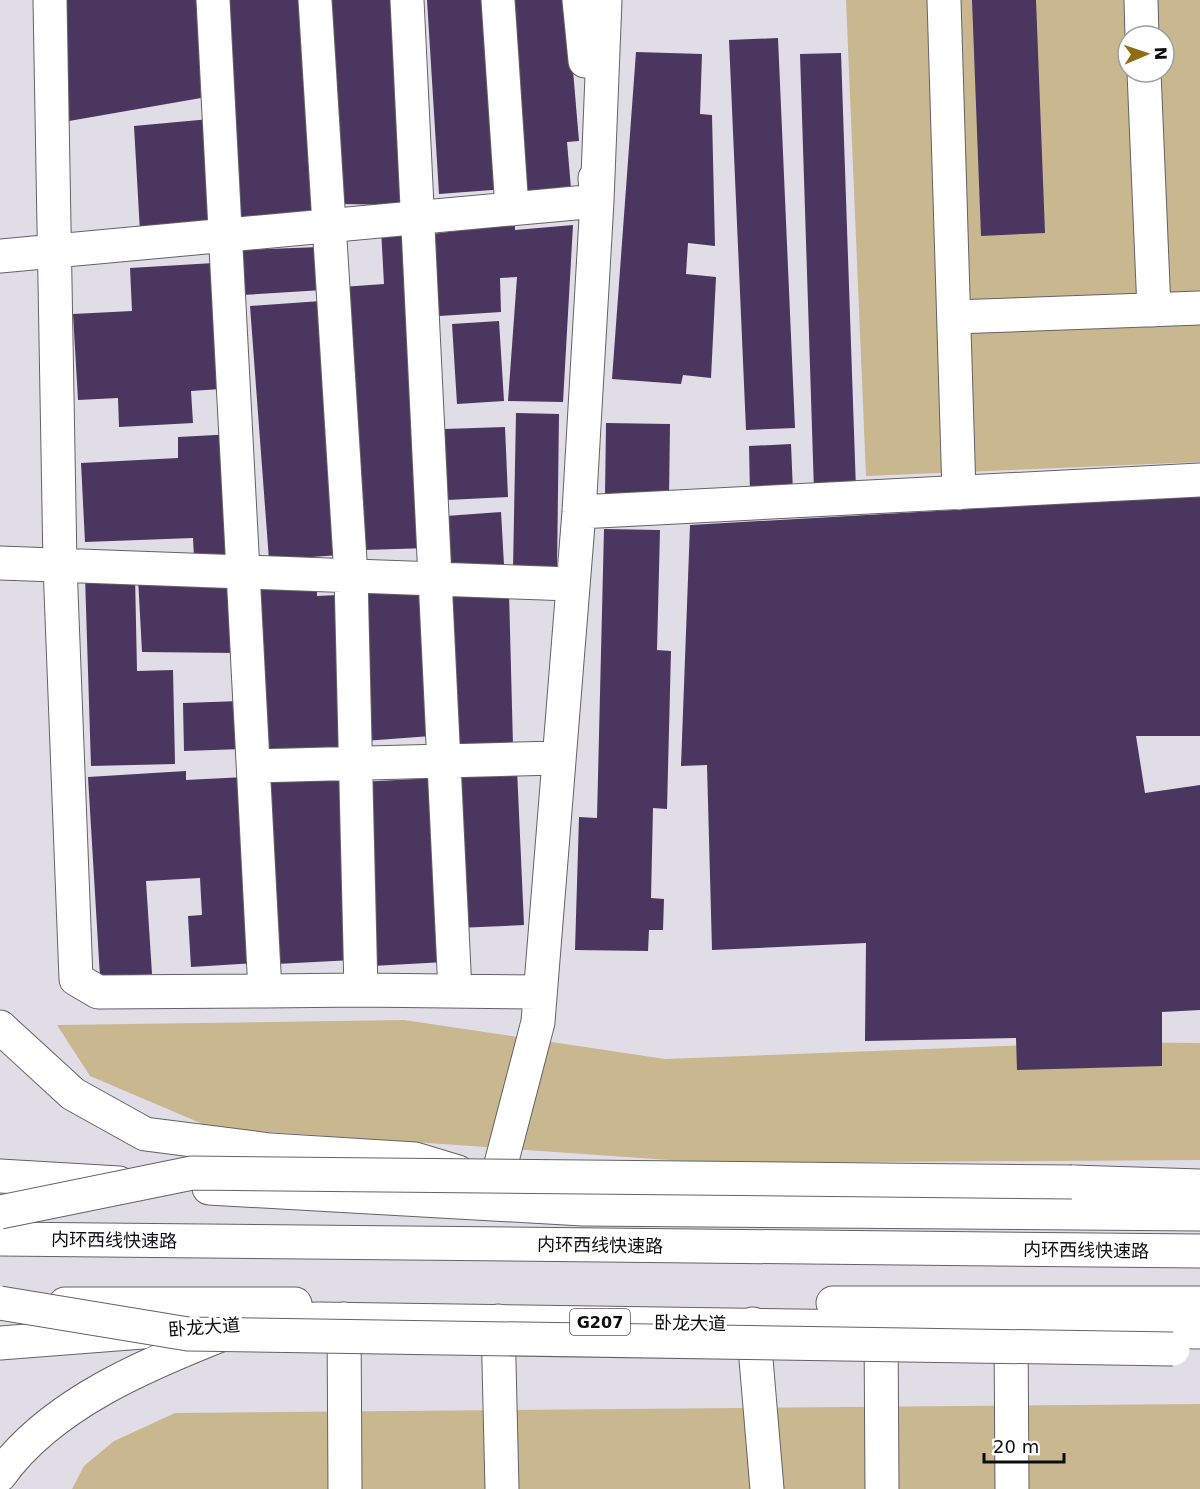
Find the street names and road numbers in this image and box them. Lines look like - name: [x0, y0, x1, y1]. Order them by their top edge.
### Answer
- street label: 内环西线快速路: [51, 1228, 177, 1252]
- street label: 内环西线快速路: [537, 1233, 663, 1257]
- street label: 内环西线快速路: [1023, 1238, 1149, 1262]
- road number: G207: [570, 1309, 630, 1335]
- street label: 卧龙大道: [654, 1312, 726, 1334]
- street label: 卧龙大道: [167, 1314, 241, 1340]

